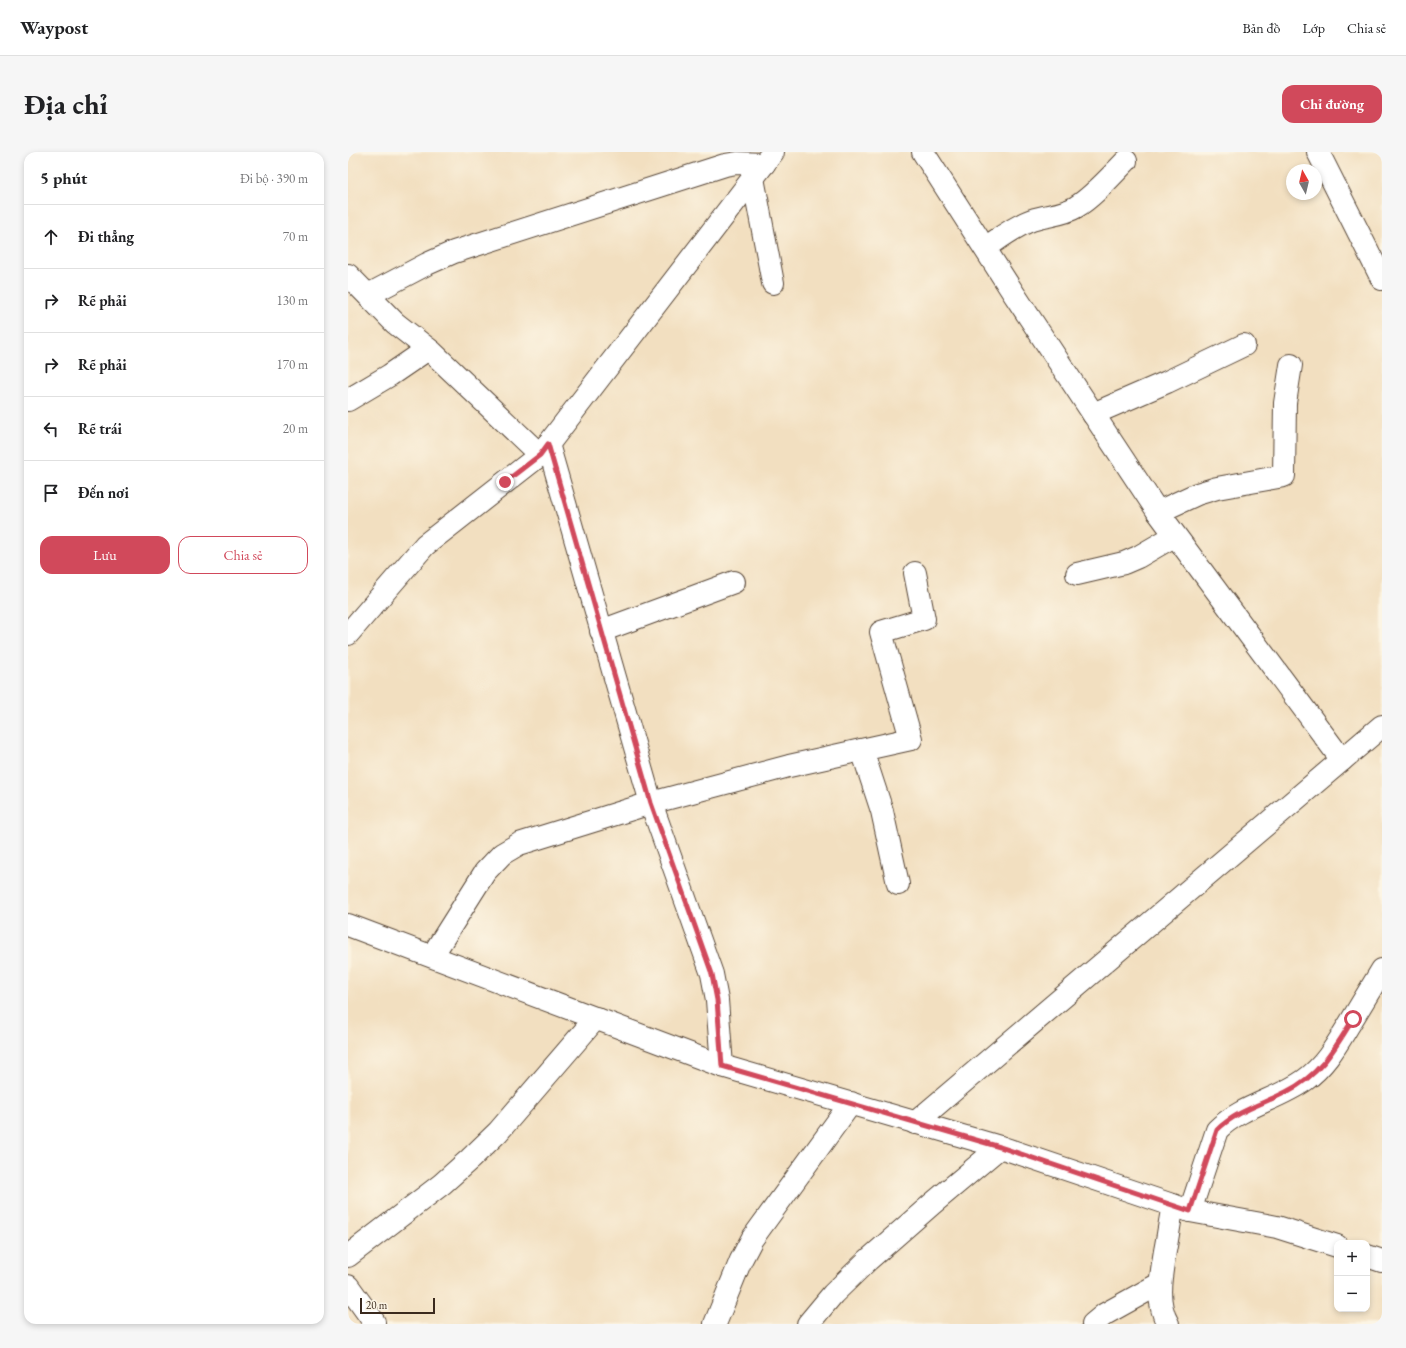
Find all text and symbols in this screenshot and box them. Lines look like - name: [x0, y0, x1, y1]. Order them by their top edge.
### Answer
- text: Waypost: [20, 15, 88, 40]
- text: Bản đồ: [1243, 19, 1281, 37]
- text: Lớp: [1303, 19, 1325, 37]
- text: Chia sẻ: [1347, 19, 1386, 37]
- button: Chỉ đường: [1282, 85, 1382, 123]
- text: Địa chỉ: [24, 86, 108, 122]
- north arrow: [1286, 164, 1322, 200]
- text: 5 phút: [40, 167, 87, 189]
- text: Đi bộ · 390 m: [240, 170, 308, 187]
- icon: ahead: [40, 226, 62, 248]
- text: Đi thẳng: [78, 227, 134, 246]
- text: 70 m: [283, 228, 308, 245]
- icon: right: [40, 290, 62, 312]
- text: Rẽ phải: [78, 291, 127, 310]
- text: 130 m: [277, 292, 308, 309]
- icon: right: [40, 354, 62, 376]
- text: Rẽ phải: [78, 355, 127, 374]
- text: 170 m: [277, 356, 308, 373]
- icon: left: [40, 418, 62, 440]
- text: Rẽ trái: [78, 419, 122, 438]
- text: 20 m: [283, 420, 308, 437]
- route end: [496, 473, 514, 491]
- icon: arrive: [40, 482, 62, 504]
- text: Đến nơi: [78, 483, 129, 502]
- button: Lưu: [40, 536, 170, 574]
- button: Chia sẻ: [178, 536, 308, 574]
- route start: [1344, 1010, 1362, 1028]
- map controls: [1334, 1240, 1370, 1312]
- button: +: [1334, 1240, 1370, 1276]
- button: −: [1334, 1276, 1370, 1312]
- scale bar: [360, 1296, 435, 1315]
- text: 20 m: [366, 1298, 387, 1312]

